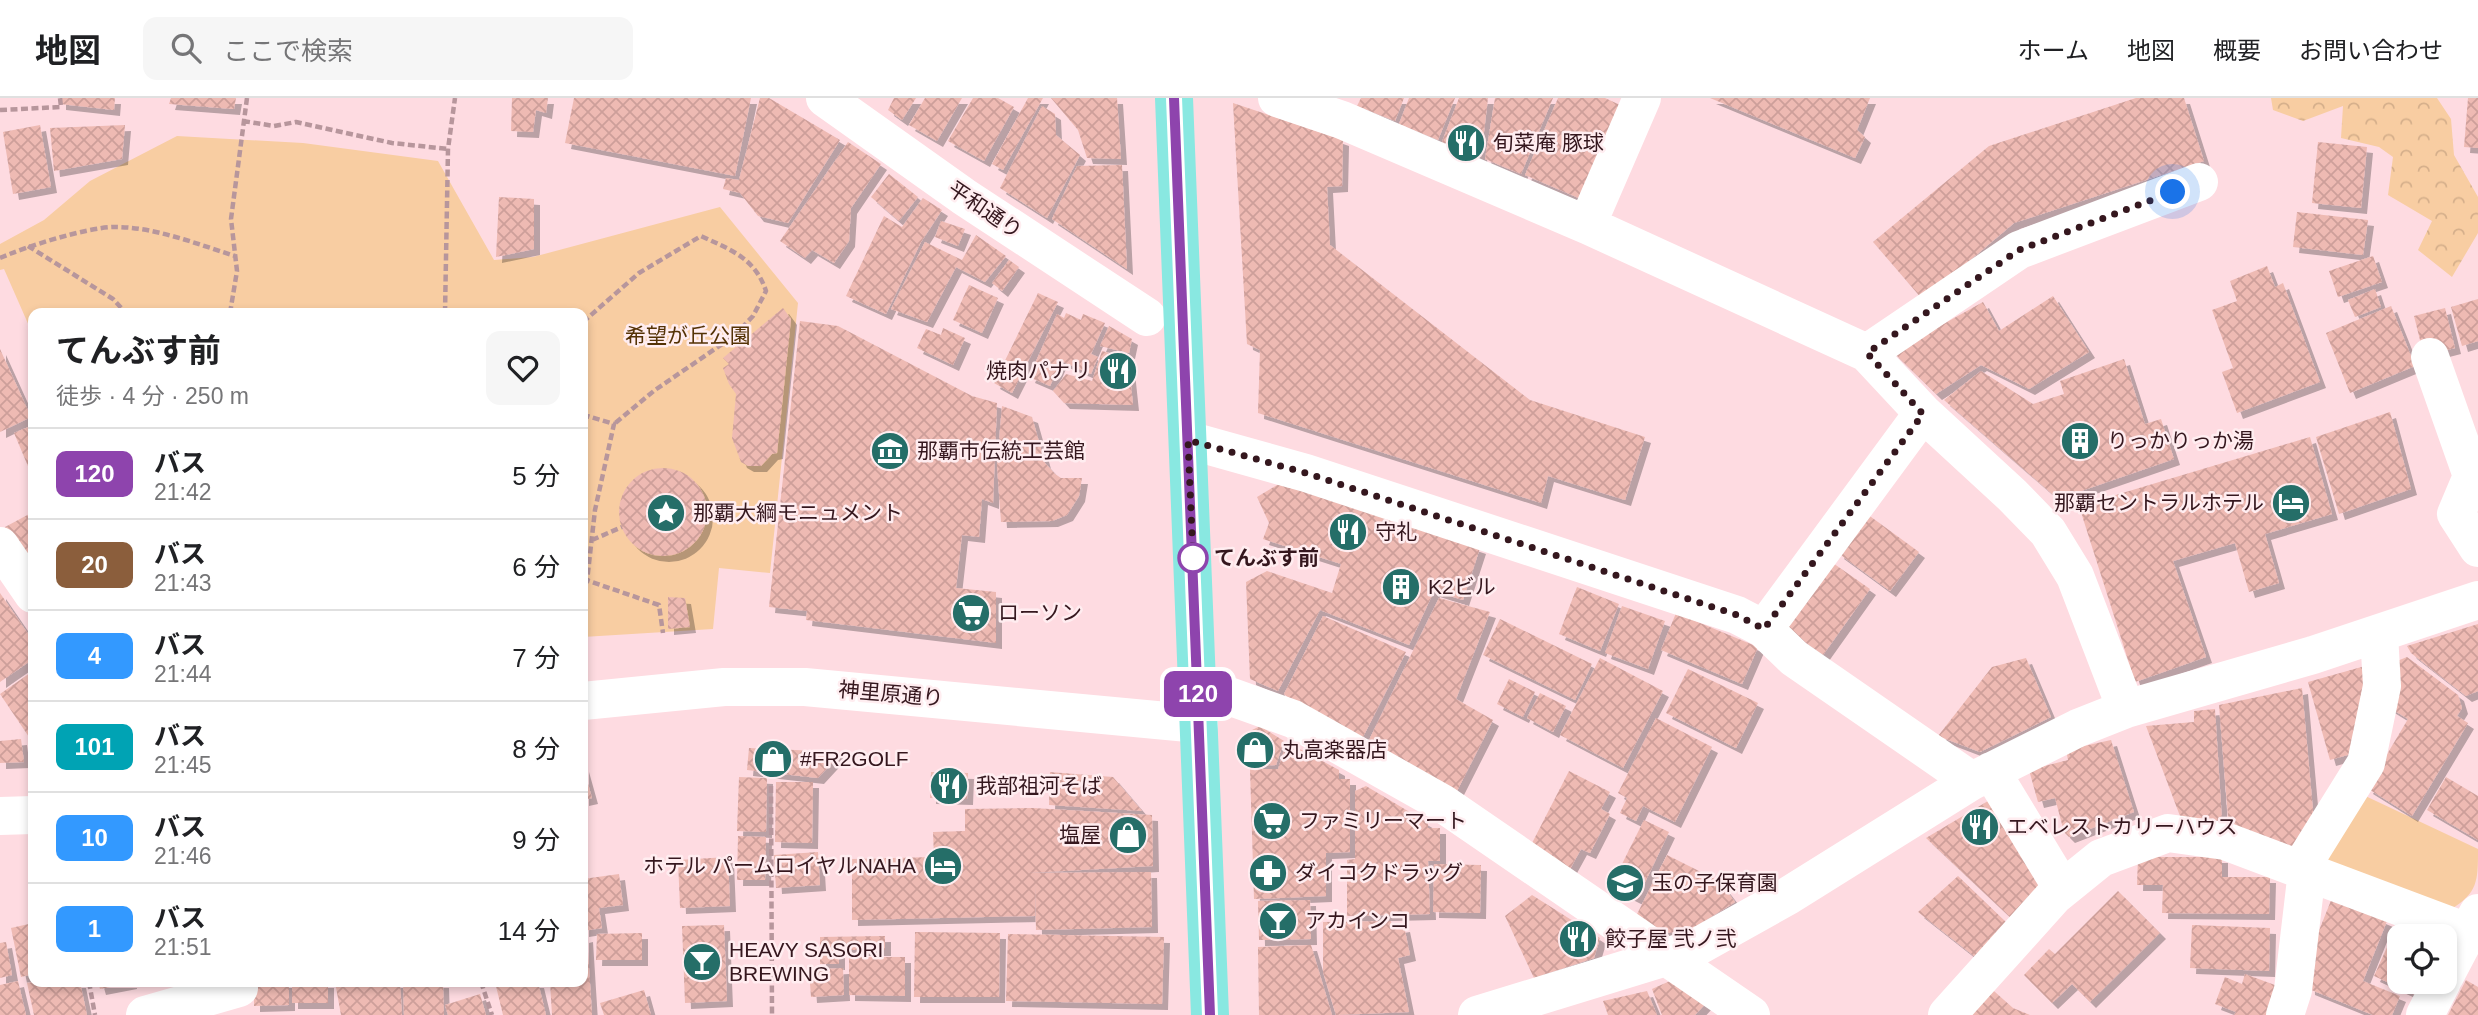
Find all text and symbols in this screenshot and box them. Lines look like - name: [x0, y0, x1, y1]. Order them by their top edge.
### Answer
- search box: [143, 17, 633, 80]
- icon: search: [167, 29, 205, 67]
- text: 地図: [35, 32, 101, 69]
- text: ここで検索: [223, 36, 353, 66]
- text: ホーム: [2018, 37, 2089, 64]
- text: 地図: [2127, 37, 2175, 64]
- text: 概要: [2213, 37, 2261, 64]
- text: お問い合わせ: [2299, 37, 2443, 64]
- restaurant icon: 旬菜庵 豚球: [1445, 122, 1487, 164]
- place label: 旬菜庵 豚球: [1493, 131, 1604, 154]
- your location: [2155, 174, 2190, 209]
- street label: 平和通り: [944, 177, 1027, 243]
- park label: 希望が丘公園: [625, 324, 751, 347]
- button: heart: [486, 331, 560, 405]
- text: てんぶす前: [56, 332, 221, 369]
- restaurant icon: 焼肉パナリ: [1097, 350, 1139, 392]
- place label: 焼肉パナリ: [986, 359, 1091, 382]
- text: 徒歩 · 4 分 · 250 m: [56, 383, 249, 409]
- building icon: りっかりっか湯: [2059, 420, 2101, 462]
- place label: りっかりっか湯: [2107, 429, 2254, 452]
- museum icon: 那覇市伝統工芸館: [869, 430, 911, 472]
- place label: 那覇市伝統工芸館: [917, 439, 1085, 462]
- text: バス: [154, 448, 206, 478]
- text: 120: [74, 460, 115, 487]
- text: 5 分: [512, 461, 560, 491]
- text: 21:42: [154, 479, 212, 505]
- hotel icon: 那覇セントラルホテル: [2270, 482, 2312, 524]
- place label: 那覇セントラルホテル: [2054, 491, 2264, 514]
- place icon: 那覇大綱モニュメント: [645, 492, 687, 534]
- place label: 那覇大綱モニュメント: [693, 501, 903, 524]
- restaurant icon: 守礼: [1327, 511, 1369, 553]
- place label: 守礼: [1375, 520, 1417, 543]
- text: バス: [154, 539, 206, 569]
- marker: てんぶす前: [1178, 543, 1208, 573]
- place label: てんぶす前: [1214, 546, 1319, 569]
- text: 20: [81, 551, 108, 578]
- text: 6 分: [512, 552, 560, 582]
- building icon: K2ビル: [1380, 566, 1422, 608]
- text: 21:43: [154, 570, 212, 596]
- place label: K2ビル: [1428, 575, 1496, 598]
- supermarket icon: ローソン: [950, 592, 992, 634]
- place label: ローソン: [998, 601, 1082, 624]
- text: バス: [154, 630, 206, 660]
- text: 4: [88, 642, 101, 669]
- text: 7 分: [512, 643, 560, 673]
- text: 21:44: [154, 661, 212, 687]
- line badge: 120: [1158, 671, 1238, 717]
- street label: 神里原通り: [838, 677, 944, 710]
- text: 120: [1178, 680, 1218, 707]
- text: バス: [154, 721, 206, 751]
- shop icon: 丸高楽器店: [1234, 729, 1276, 771]
- text: 101: [74, 733, 115, 760]
- text: 8 分: [512, 734, 560, 764]
- shop icon: #FR2GOLF: [752, 738, 794, 780]
- place label: 丸高楽器店: [1282, 738, 1387, 761]
- place label: #FR2GOLF: [800, 747, 909, 770]
- text: 21:45: [154, 752, 212, 778]
- restaurant icon: 我部祖河そば: [928, 765, 970, 807]
- place label: 我部祖河そば: [976, 774, 1102, 797]
- supermarket icon: ファミリーマート: [1251, 800, 1293, 842]
- restaurant icon: エベレストカリーハウス: [1959, 806, 2001, 848]
- place label: ファミリーマート: [1299, 809, 1467, 832]
- text: バス: [154, 812, 206, 842]
- shop icon: 塩屋: [1107, 814, 1149, 856]
- place label: エベレストカリーハウス: [2007, 815, 2238, 838]
- place label: 塩屋: [1059, 823, 1101, 846]
- text: 10: [81, 824, 108, 851]
- text: 9 分: [512, 825, 560, 855]
- text: 21:46: [154, 843, 212, 869]
- hotel icon: ホテル パームロイヤルNAHA: [922, 845, 964, 887]
- pharmacy icon: ダイコクドラッグ: [1247, 852, 1289, 894]
- place label: ホテル パームロイヤルNAHA: [643, 854, 916, 877]
- place label: ダイコクドラッグ: [1295, 861, 1463, 884]
- school or university icon: 玉の子保育園: [1604, 862, 1646, 904]
- place label: 玉の子保育園: [1652, 871, 1778, 894]
- bar icon: アカインコ: [1257, 900, 1299, 942]
- text: バス: [154, 903, 206, 933]
- place label: アカインコ: [1305, 909, 1410, 932]
- text: 1: [88, 915, 101, 942]
- text: 14 分: [498, 916, 560, 946]
- restaurant icon: 餃子屋 弐ノ弐: [1557, 918, 1599, 960]
- map controls: [2387, 924, 2457, 994]
- button: locate: [2387, 924, 2457, 994]
- place label: 餃子屋 弐ノ弐: [1605, 927, 1737, 950]
- text: 21:51: [154, 934, 212, 960]
- place label: HEAVY SASORI BREWING: [729, 938, 883, 985]
- bar icon: HEAVY SASORI BREWING: [681, 941, 723, 983]

